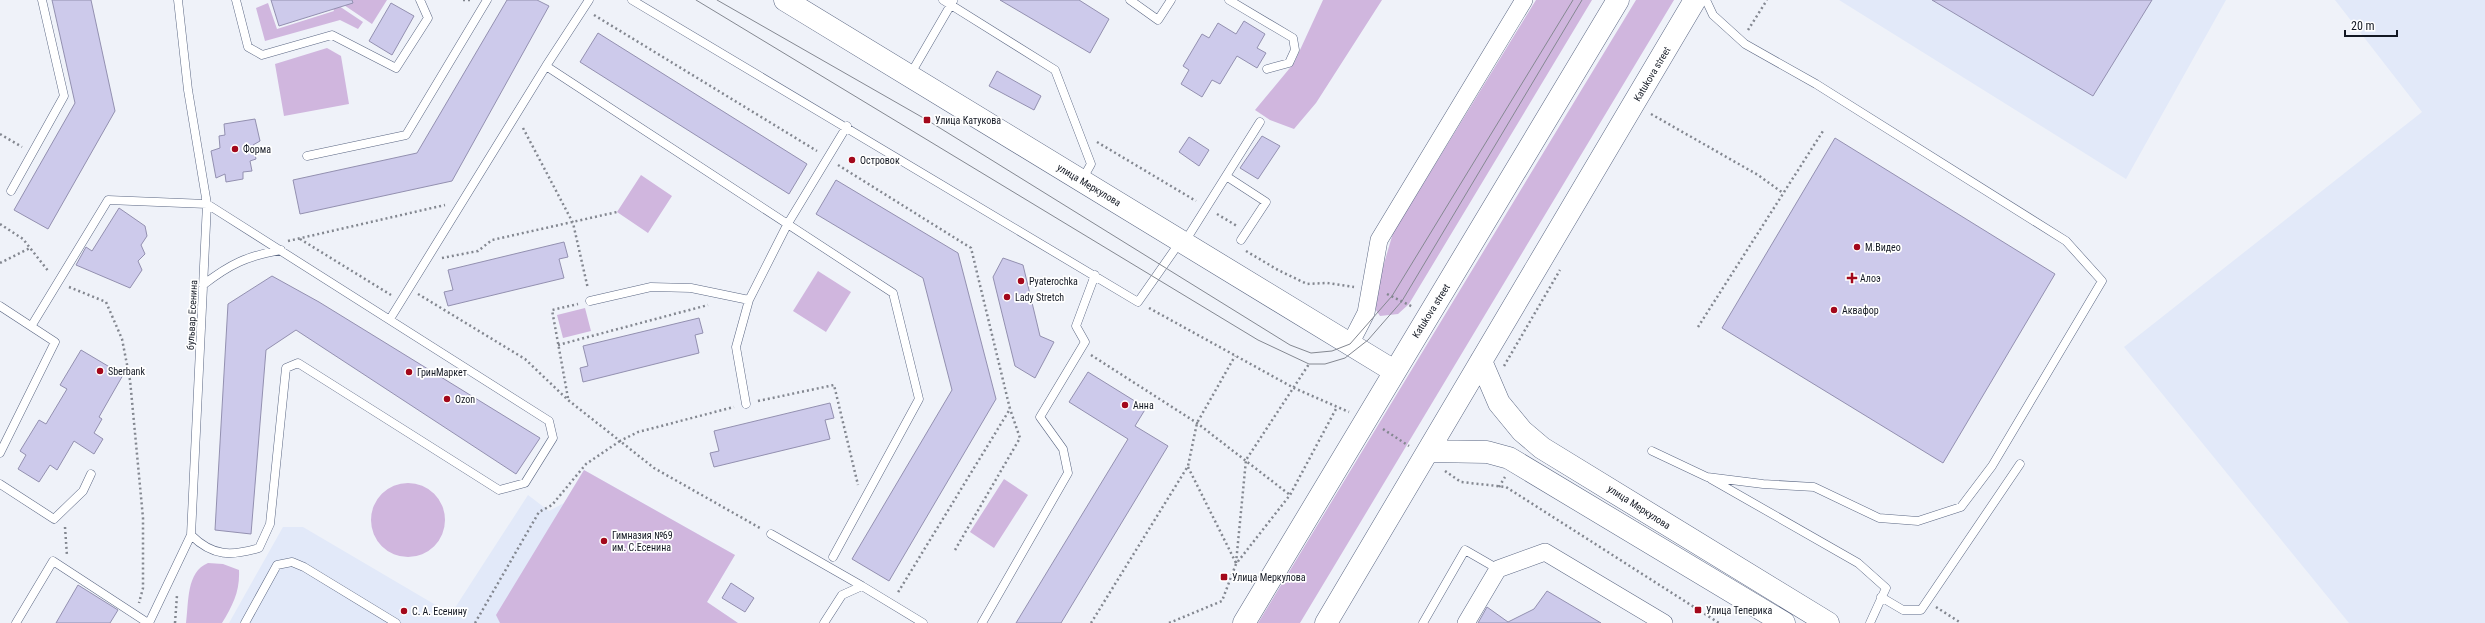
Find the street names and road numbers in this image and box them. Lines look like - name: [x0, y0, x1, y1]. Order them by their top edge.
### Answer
- street label: Katukova street: [1631, 45, 1673, 103]
- street label: улица Меркулова: [1055, 162, 1123, 208]
- street label: бульвар Есенина: [185, 280, 199, 350]
- street label: Katukova street: [1410, 282, 1452, 340]
- street label: улица Меркулова: [1606, 483, 1673, 531]

